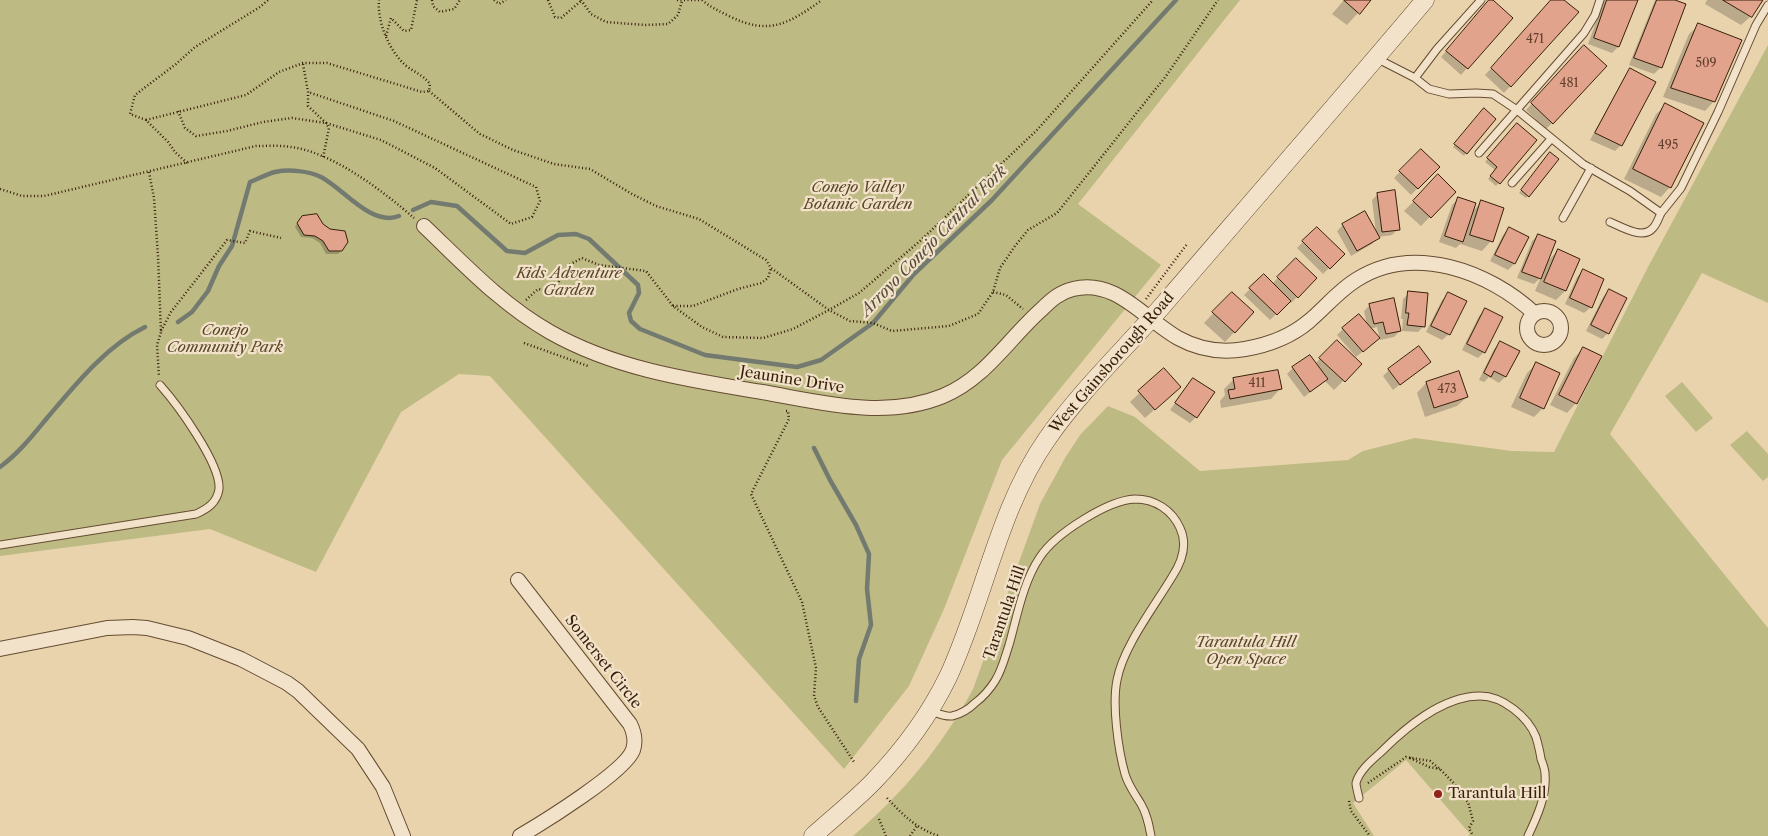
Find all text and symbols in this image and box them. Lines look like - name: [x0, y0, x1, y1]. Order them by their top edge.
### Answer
- house number: 471: [1526, 33, 1544, 47]
- house number: 509: [1695, 57, 1717, 71]
- house number: 481: [1559, 77, 1579, 91]
- house number: 495: [1658, 139, 1678, 153]
- water label: Arroyo Conejo Central Fork: [857, 162, 1011, 320]
- park label: Conejo Valley Botanic Garden: [803, 179, 913, 214]
- park label: Kids Adventure Garden: [516, 265, 622, 300]
- street label: West Gainsborough Road: [1046, 289, 1178, 437]
- park label: Conejo Community Park: [167, 322, 283, 357]
- street label: Jeaunine Drive: [739, 363, 845, 397]
- house number: 411: [1248, 377, 1266, 391]
- house number: 473: [1437, 383, 1457, 397]
- street label: Tarantula Hill: [980, 564, 1030, 662]
- street label: Somerset Circle: [561, 612, 645, 712]
- park label: Tarantula Hill Open Space: [1196, 634, 1296, 669]
- place label: Tarantula Hill: [1448, 785, 1546, 803]
- marker: Tarantula Hill: [1432, 788, 1444, 800]

